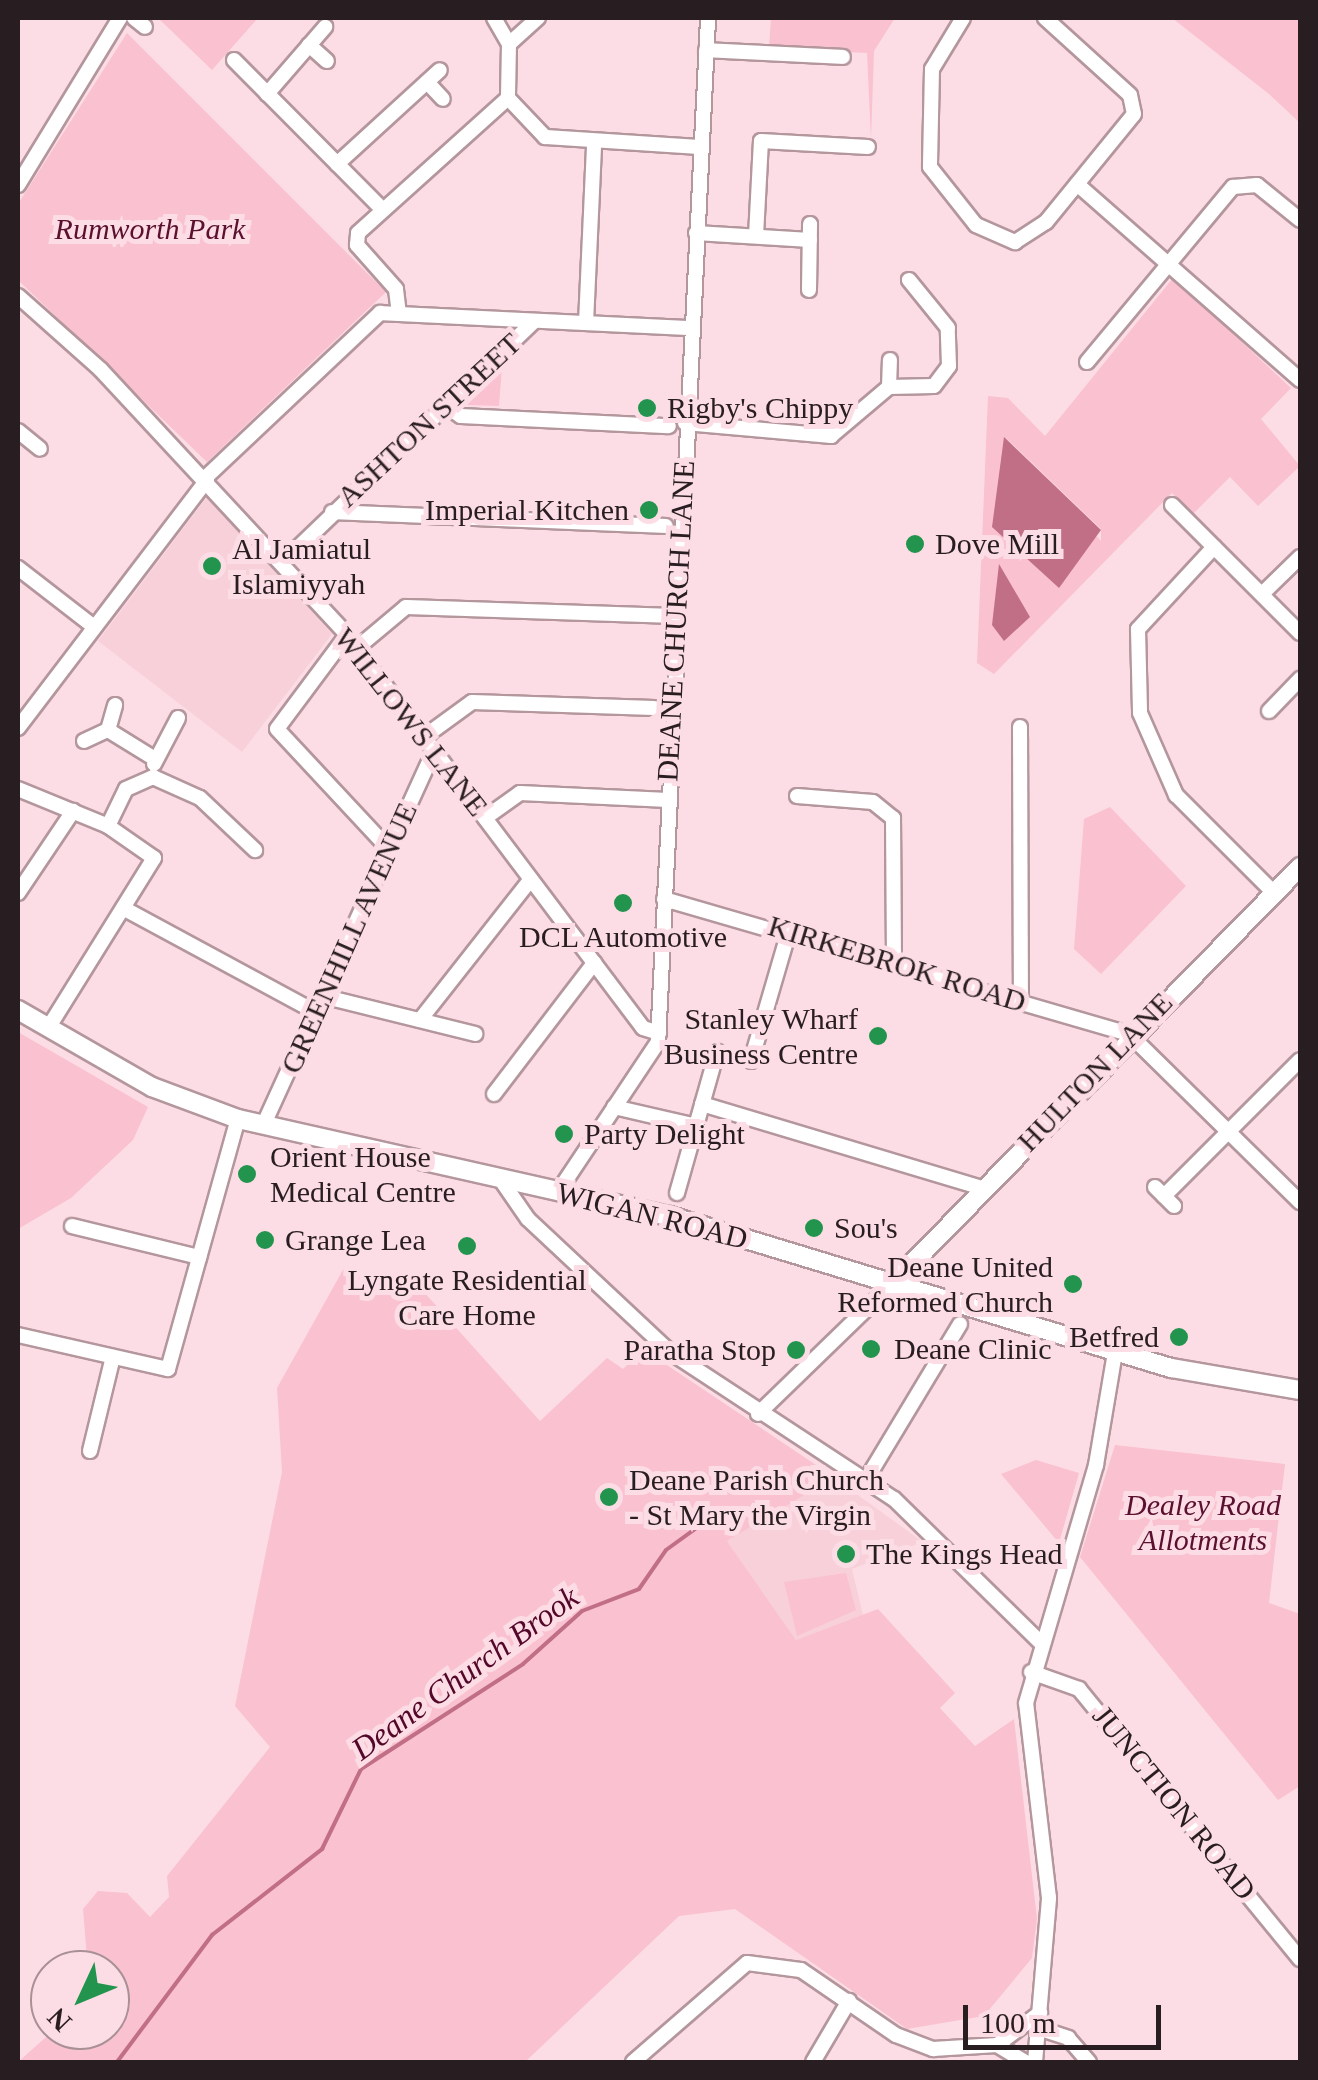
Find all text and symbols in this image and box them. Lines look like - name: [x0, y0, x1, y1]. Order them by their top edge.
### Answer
- park label: Rumworth Park: [55, 211, 245, 247]
- street label: ASHTON STREET: [329, 325, 529, 515]
- place label: Rigby's Chippy: [667, 390, 853, 426]
- marker: Rigby's Chippy: [636, 397, 658, 419]
- street label: DEANE CHURCH LANE: [650, 459, 702, 783]
- place label: Imperial Kitchen: [425, 492, 629, 528]
- marker: Imperial Kitchen: [638, 499, 660, 521]
- place label: Dove Mill: [935, 526, 1059, 562]
- place label: Al Jamiatul Islamiyyah: [232, 531, 371, 602]
- marker: Dove Mill: [904, 533, 926, 555]
- marker: Al Jamiatul Islamiyyah: [201, 555, 223, 577]
- street label: WILLOWS LANE: [326, 621, 496, 823]
- street label: GREENHILL AVENUE: [273, 796, 425, 1080]
- marker: DCL Automotive: [612, 892, 634, 914]
- street label: KIRKEBROK ROAD: [764, 908, 1030, 1020]
- place label: DCL Automotive: [518, 919, 728, 955]
- street label: HULTON LANE: [1010, 985, 1180, 1159]
- place label: Stanley Wharf Business Centre: [664, 1001, 858, 1072]
- marker: Stanley Wharf Business Centre: [867, 1025, 889, 1047]
- place label: Party Delight: [584, 1116, 745, 1152]
- marker: Party Delight: [553, 1123, 575, 1145]
- place label: Orient House Medical Centre: [270, 1139, 456, 1210]
- marker: Orient House Medical Centre: [234, 1161, 260, 1187]
- street label: WIGAN ROAD: [553, 1175, 751, 1257]
- place label: Sou's: [834, 1210, 898, 1246]
- marker: Sou's: [803, 1217, 825, 1239]
- place label: Grange Lea: [285, 1222, 426, 1258]
- marker: Grange Lea: [254, 1229, 276, 1251]
- marker: Lyngate Residential Care Home: [456, 1235, 478, 1257]
- place label: Deane United Reformed Church: [837, 1249, 1053, 1320]
- place label: Lyngate Residential Care Home: [347, 1262, 587, 1332]
- marker: Deane United Reformed Church: [1062, 1273, 1084, 1295]
- place label: Betfred: [1069, 1319, 1159, 1355]
- marker: Betfred: [1168, 1326, 1190, 1348]
- place label: Deane Clinic: [894, 1331, 1051, 1367]
- place label: Paratha Stop: [624, 1332, 776, 1368]
- marker: Deane Clinic: [858, 1336, 884, 1362]
- marker: Paratha Stop: [785, 1339, 807, 1361]
- place label: Deane Parish Church - St Mary the Virgin: [629, 1462, 884, 1532]
- marker: Deane Parish Church - St Mary the Virgin: [598, 1486, 620, 1508]
- park label: Dealey Road Allotments: [1125, 1487, 1281, 1558]
- place label: The Kings Head: [866, 1536, 1063, 1572]
- marker: The Kings Head: [835, 1543, 857, 1565]
- water label: Deane Church Brook: [344, 1578, 586, 1768]
- street label: JUNCTION ROAD: [1085, 1699, 1263, 1907]
- north arrow: [30, 1950, 130, 2050]
- scale bar: [968, 1985, 1166, 2047]
- text: N: [41, 2002, 78, 2038]
- text: 100 m: [980, 2006, 1056, 2039]

